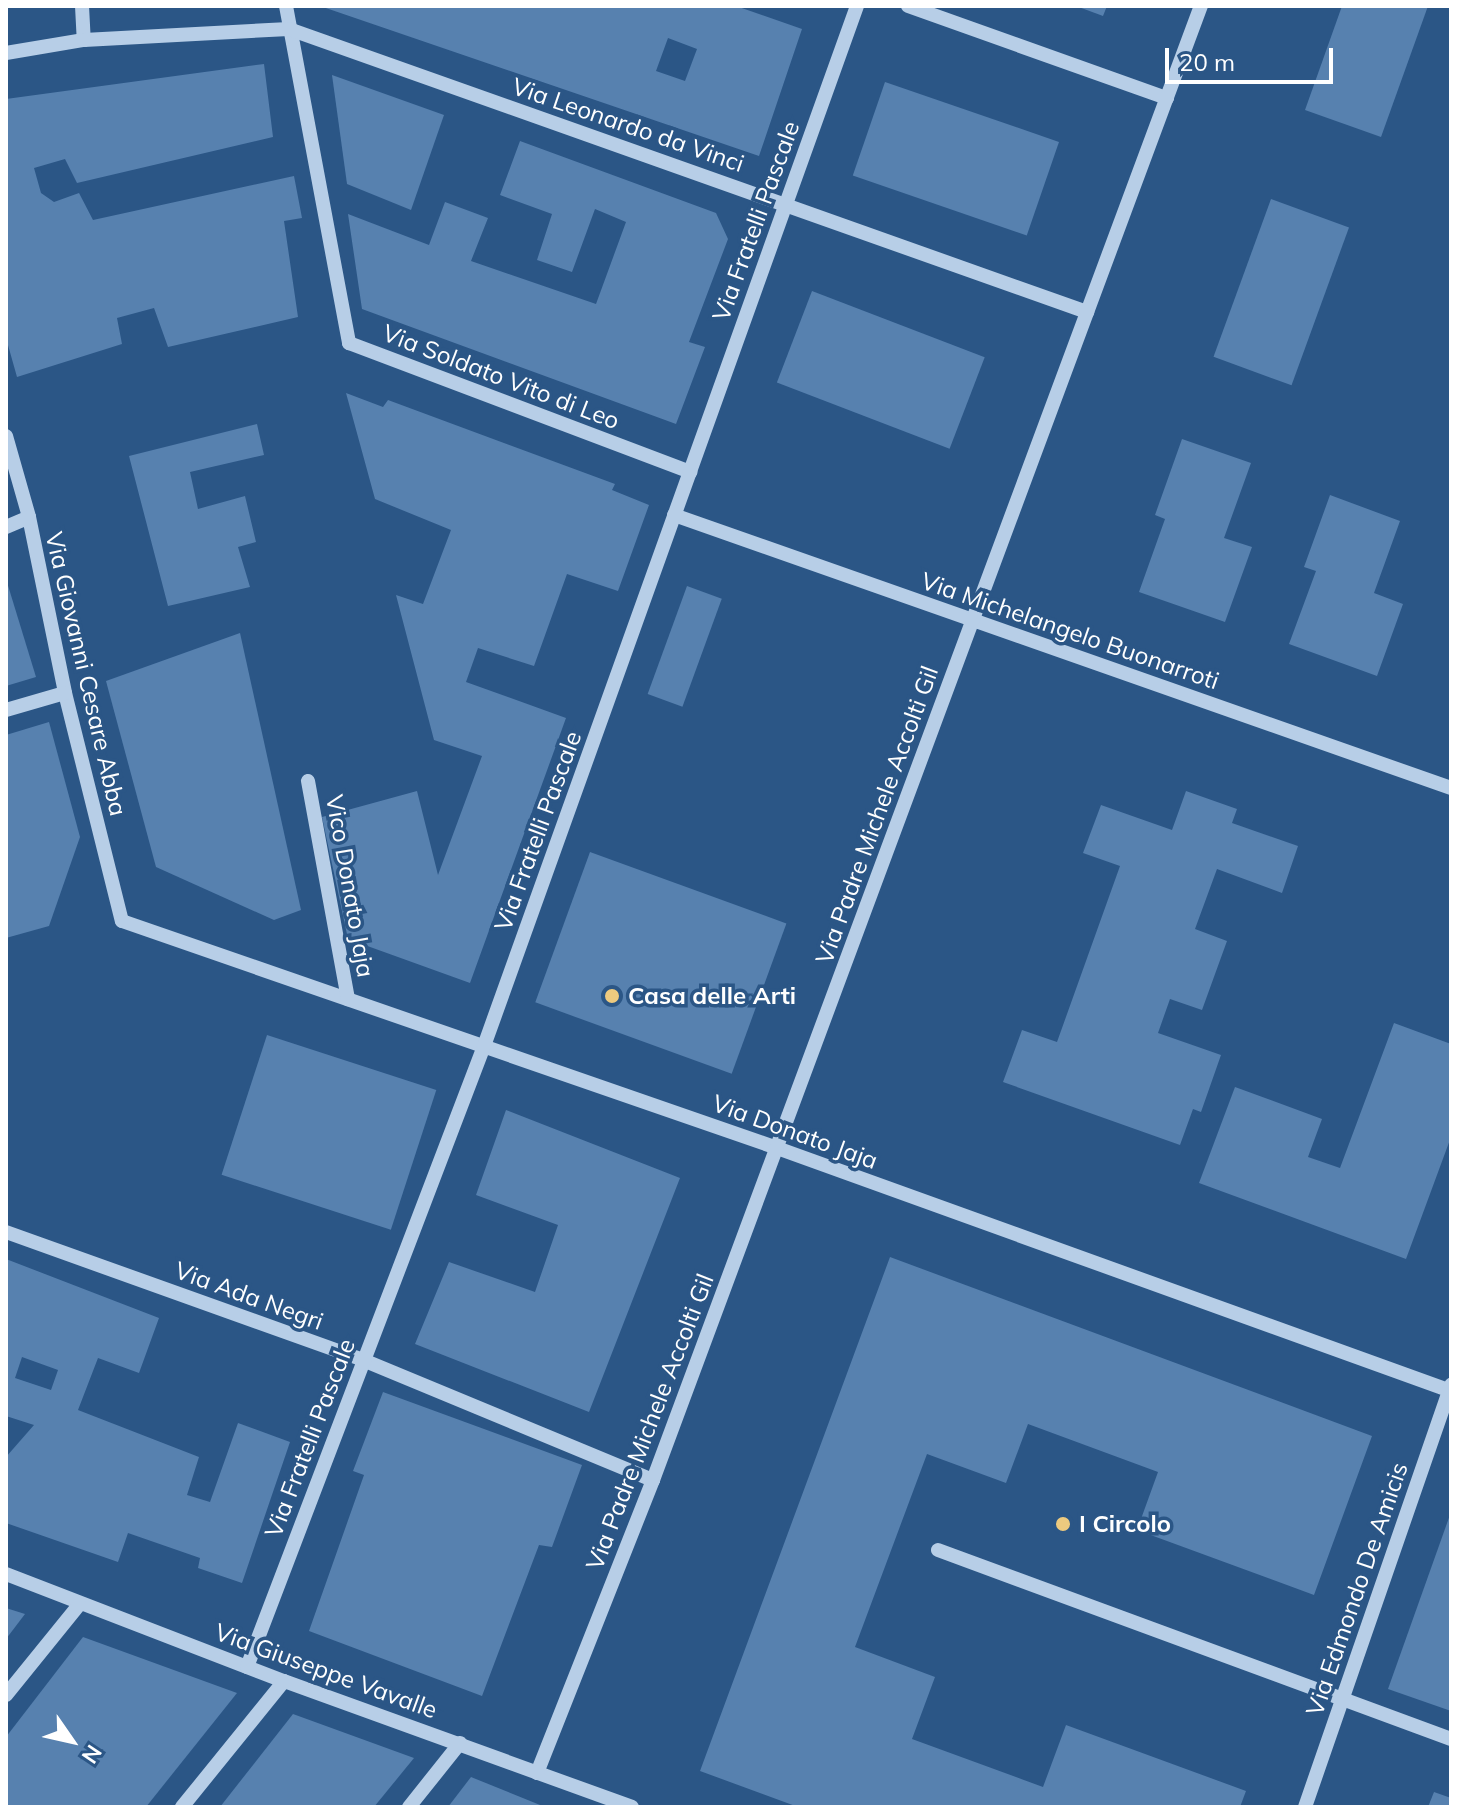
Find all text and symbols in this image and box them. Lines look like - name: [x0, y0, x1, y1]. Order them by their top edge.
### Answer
- scale bar: [1169, 32, 1337, 82]
- text: 20 m: [1179, 47, 1235, 77]
- street label: Via Leonardo da Vinci: [508, 72, 748, 178]
- street label: Via Fratelli Pascale: [706, 117, 806, 325]
- street label: Via Soldato Vito di Leo: [379, 319, 623, 435]
- street label: Via Giovanni Cesare Abba: [39, 529, 133, 819]
- street label: Via Michelangelo Buonarroti: [917, 566, 1223, 696]
- street label: Via Padre Michele Accolti Gil: [810, 662, 944, 968]
- street label: Via Fratelli Pascale: [488, 727, 588, 935]
- street label: Vico Donato Jaja: [320, 792, 380, 980]
- place label: Casa delle Arti: [628, 982, 796, 1010]
- marker: Casa delle Arti: [603, 987, 621, 1005]
- street label: Via Donato Jaja: [708, 1089, 882, 1175]
- street label: Via Ada Negri: [171, 1256, 327, 1336]
- street label: Via Padre Michele Accolti Gil: [580, 1270, 720, 1574]
- street label: Via Fratelli Pascale: [259, 1335, 361, 1541]
- street label: Via Edmondo De Amicis: [1300, 1459, 1414, 1719]
- place label: I Circolo: [1079, 1510, 1171, 1538]
- marker: I Circolo: [1054, 1515, 1072, 1533]
- street label: Via Giuseppe Vavalle: [211, 1617, 441, 1725]
- north arrow: [32, 1701, 112, 1781]
- text: N: [76, 1740, 108, 1769]

